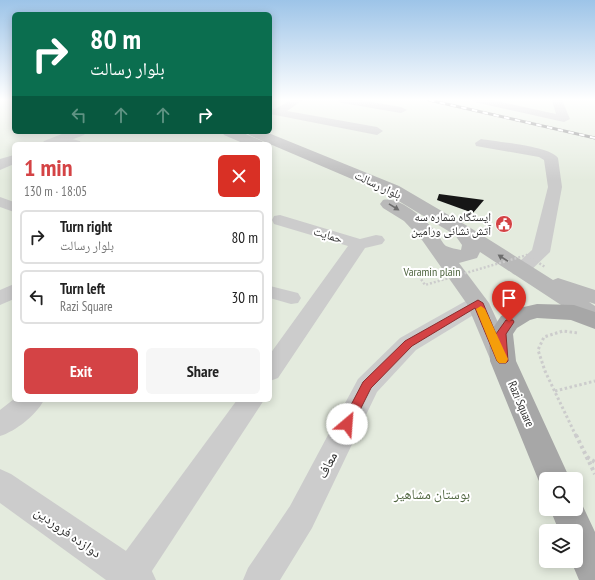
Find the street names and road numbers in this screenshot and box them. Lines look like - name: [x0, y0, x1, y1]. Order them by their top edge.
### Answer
- street label: بلوار رسالت: [352, 167, 404, 202]
- street label: حمایت: [312, 223, 345, 246]
- street label: Razi Square: [505, 379, 538, 429]
- street label: معاف: [313, 449, 341, 481]
- street label: دوازده فروردین: [31, 502, 105, 562]

